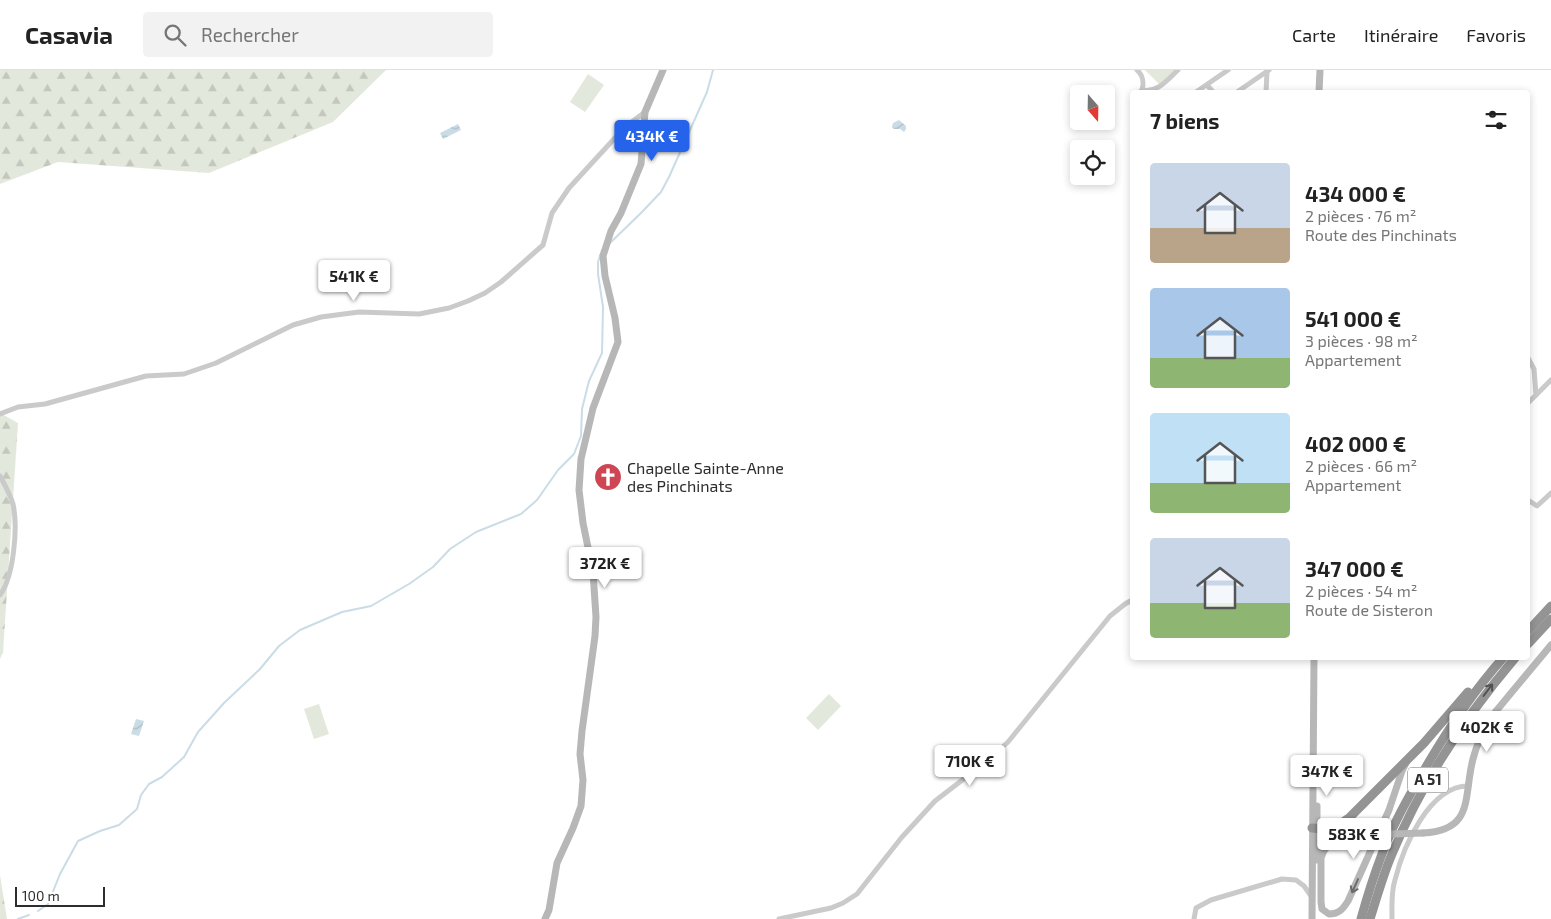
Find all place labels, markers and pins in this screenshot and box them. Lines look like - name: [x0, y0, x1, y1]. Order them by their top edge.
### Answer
- pin: 434K €: [611, 119, 693, 162]
- pin: 541K €: [313, 260, 395, 302]
- place label: Chapelle Sainte-Anne des Pinchinats: [627, 458, 784, 495]
- church icon: Chapelle Sainte-Anne des Pinchinats: [593, 462, 623, 492]
- pin: 372K €: [564, 546, 646, 589]
- pin: 402K €: [1446, 710, 1528, 753]
- pin: 710K €: [929, 744, 1011, 787]
- pin: 347K €: [1286, 754, 1368, 797]
- pin: 583K €: [1313, 818, 1395, 860]

